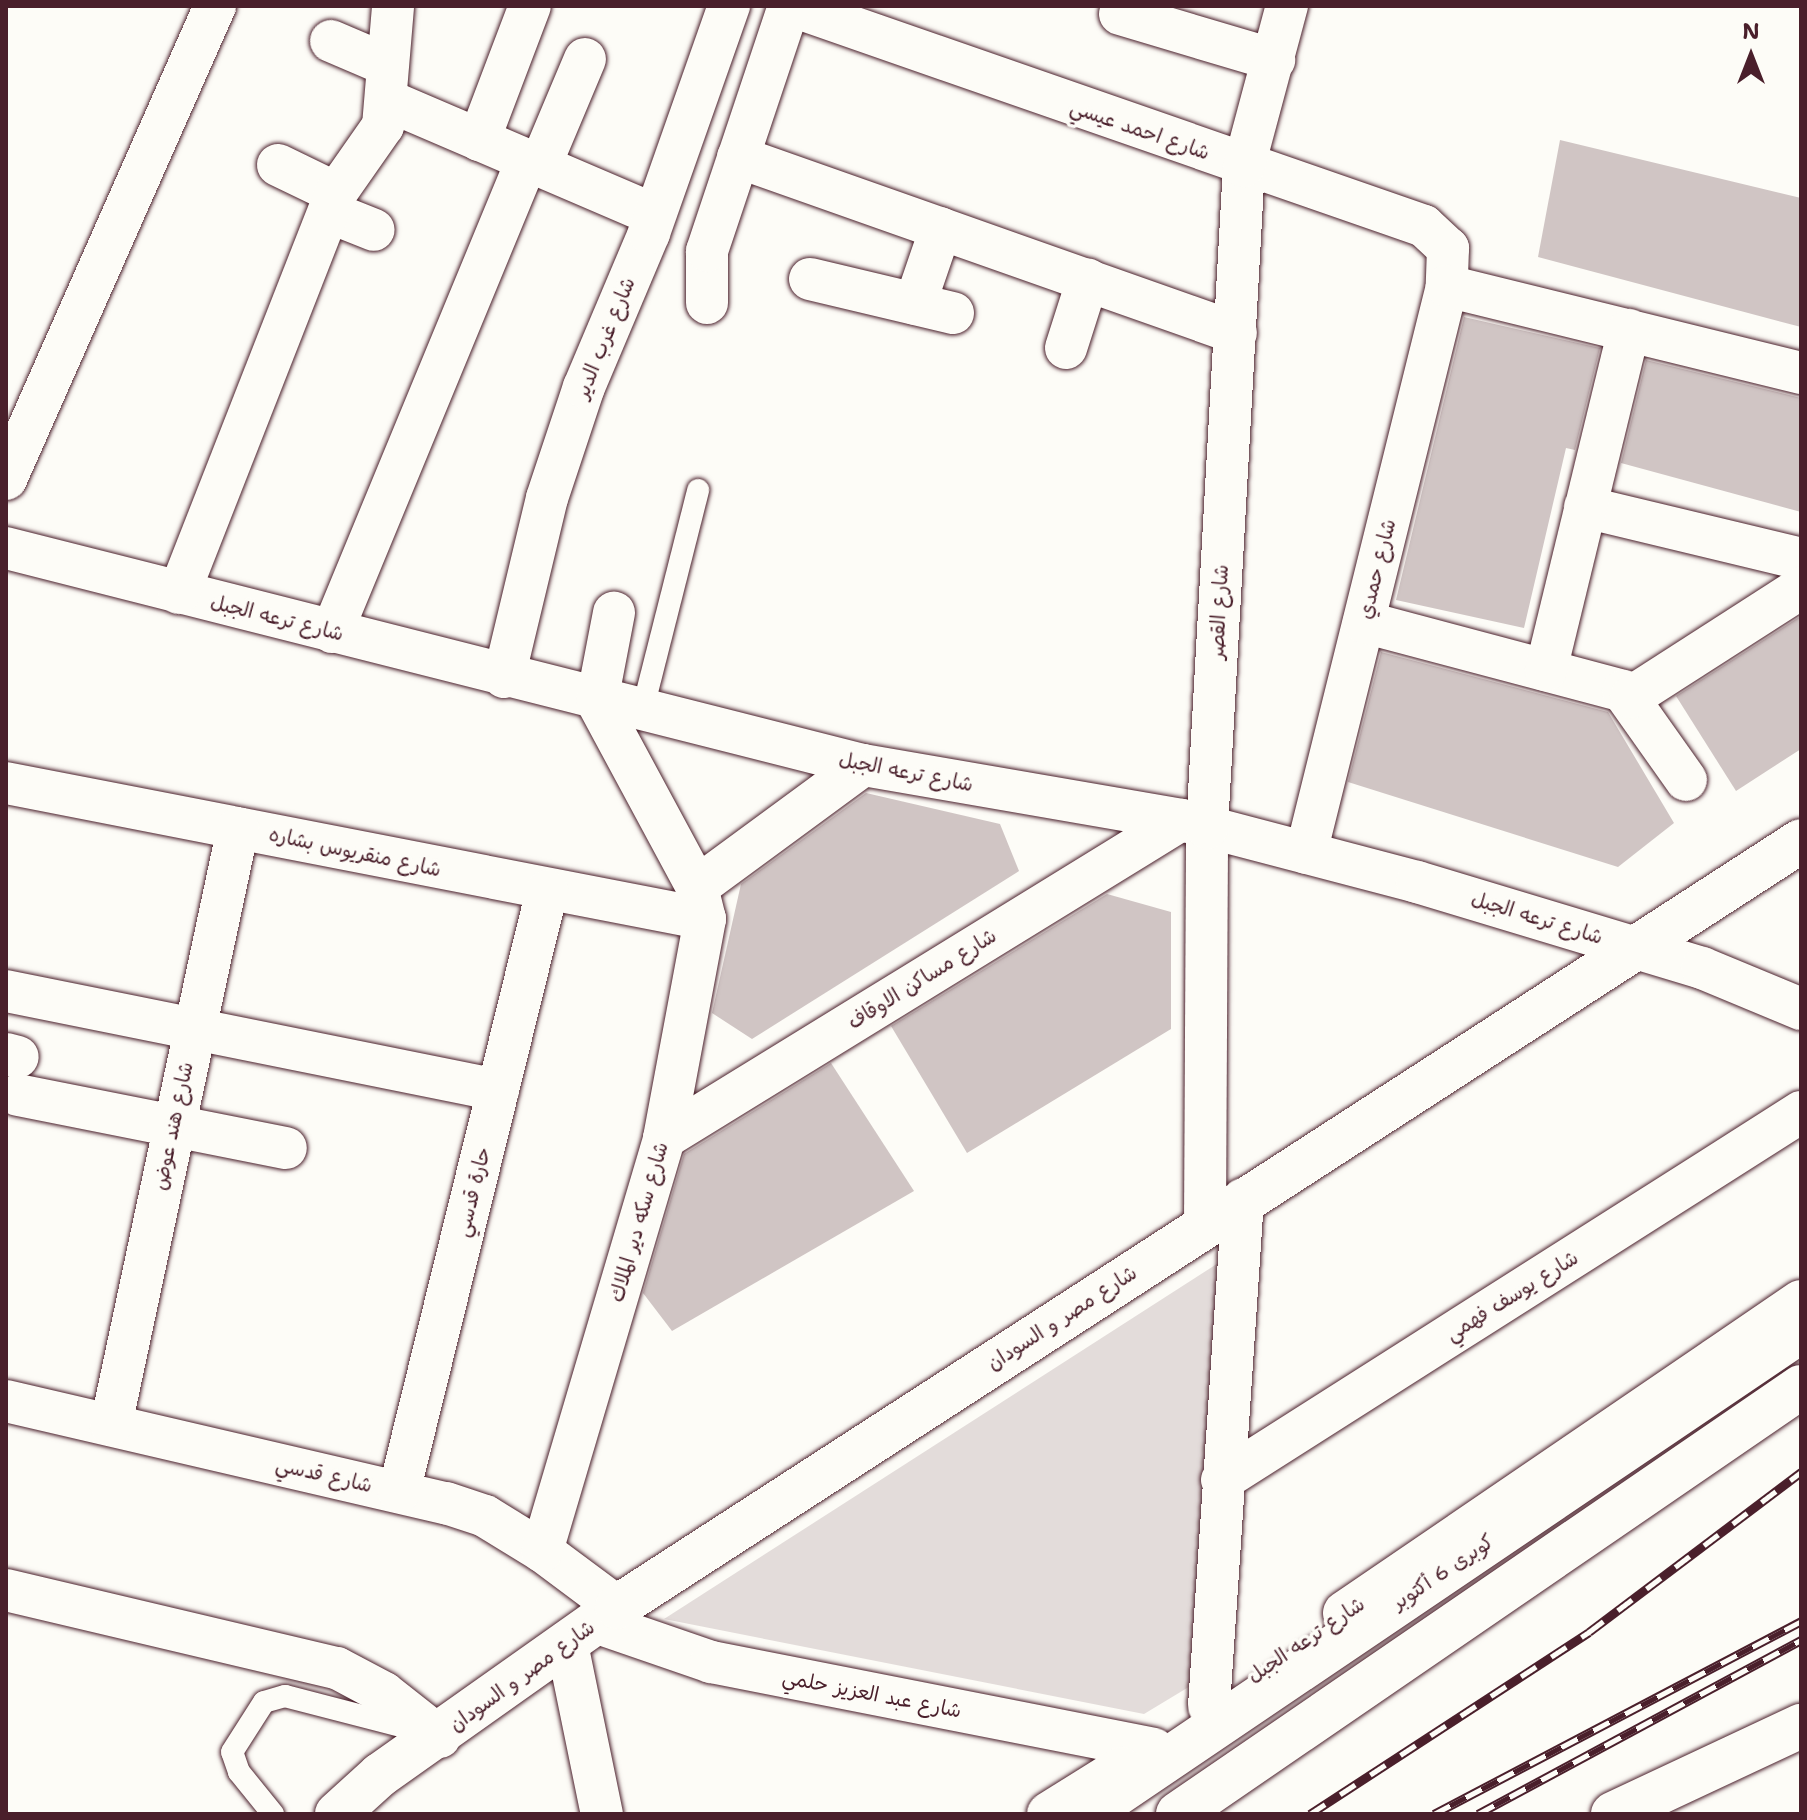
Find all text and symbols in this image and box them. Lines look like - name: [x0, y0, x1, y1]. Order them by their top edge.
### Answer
- north arrow: [1711, 16, 1791, 96]
- text: N: [1742, 17, 1760, 46]
- street label: شارع احمد عيسي: [1067, 95, 1213, 165]
- street label: شارع غرب الدير: [570, 274, 640, 402]
- street label: شارع حمدي: [1353, 516, 1401, 622]
- street label: شارع القصر: [1205, 564, 1233, 660]
- street label: شارع ترعه الجبل: [208, 590, 346, 646]
- street label: شارع ترعه الجبل: [837, 747, 975, 797]
- street label: شارع منقريوس بشاره: [267, 822, 443, 882]
- street label: شارع ترعه الجبل: [1468, 887, 1606, 949]
- street label: شارع مساكن الاوقاف: [843, 924, 1001, 1034]
- street label: شارع هند عوض: [148, 1060, 198, 1192]
- street label: شارع سكه دير الملاك: [605, 1139, 673, 1305]
- street label: حارة قدسي: [450, 1145, 496, 1239]
- street label: شارع يوسف فهمي: [1441, 1246, 1583, 1346]
- street label: شارع مصر و السودان: [983, 1261, 1141, 1375]
- street label: شارع قدسي: [273, 1452, 375, 1498]
- street label: كوبرى 6 أكتوبر: [1388, 1529, 1498, 1615]
- street label: شارع ترعه الجبل: [1243, 1592, 1369, 1688]
- street label: شارع مصر و السودان: [445, 1615, 599, 1737]
- street label: شارع عبد العزيز حلمي: [780, 1665, 964, 1723]

